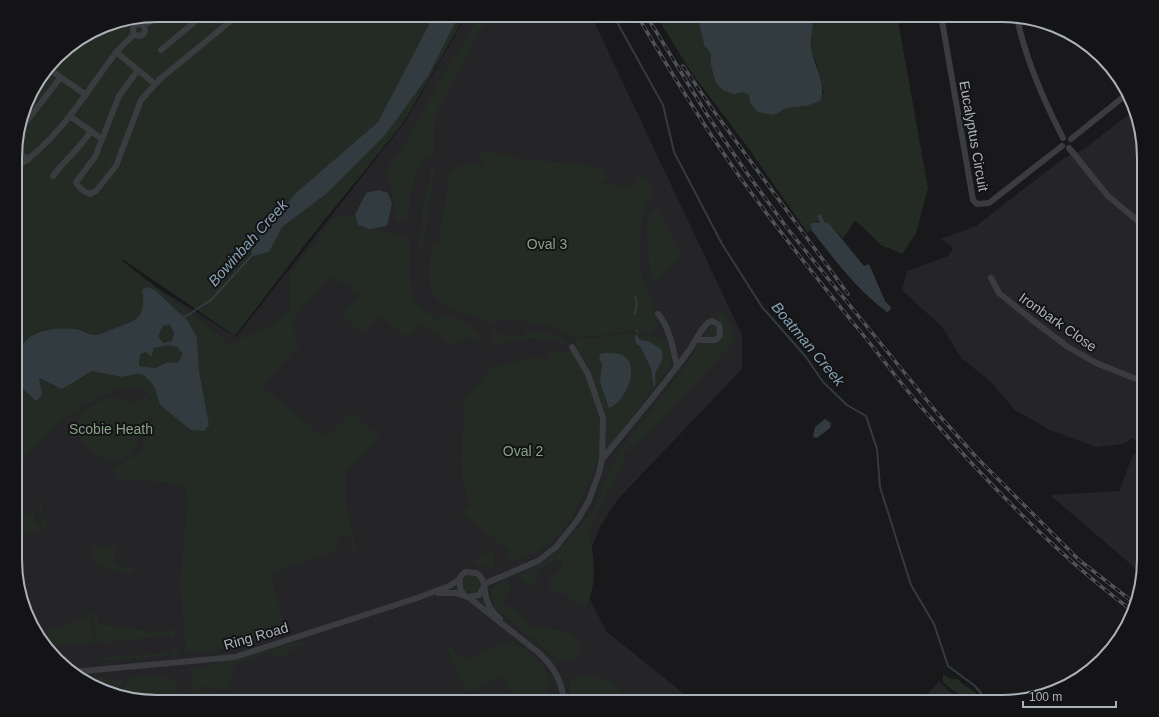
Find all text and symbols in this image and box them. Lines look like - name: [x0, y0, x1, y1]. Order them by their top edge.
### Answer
- street label: Eucalyptus Circuit: [956, 79, 992, 193]
- water label: Bowinbah Creek: [204, 195, 292, 289]
- park label: Oval 3: [527, 236, 567, 252]
- street label: Ironbark Close: [1016, 289, 1100, 355]
- water label: Boatman Creek: [768, 298, 849, 390]
- park label: Scobie Heath: [69, 421, 153, 437]
- park label: Oval 2: [503, 443, 543, 459]
- street label: Ring Road: [222, 619, 290, 653]
- scale bar: [1023, 683, 1116, 709]
- text: 100 m: [1029, 690, 1062, 704]

